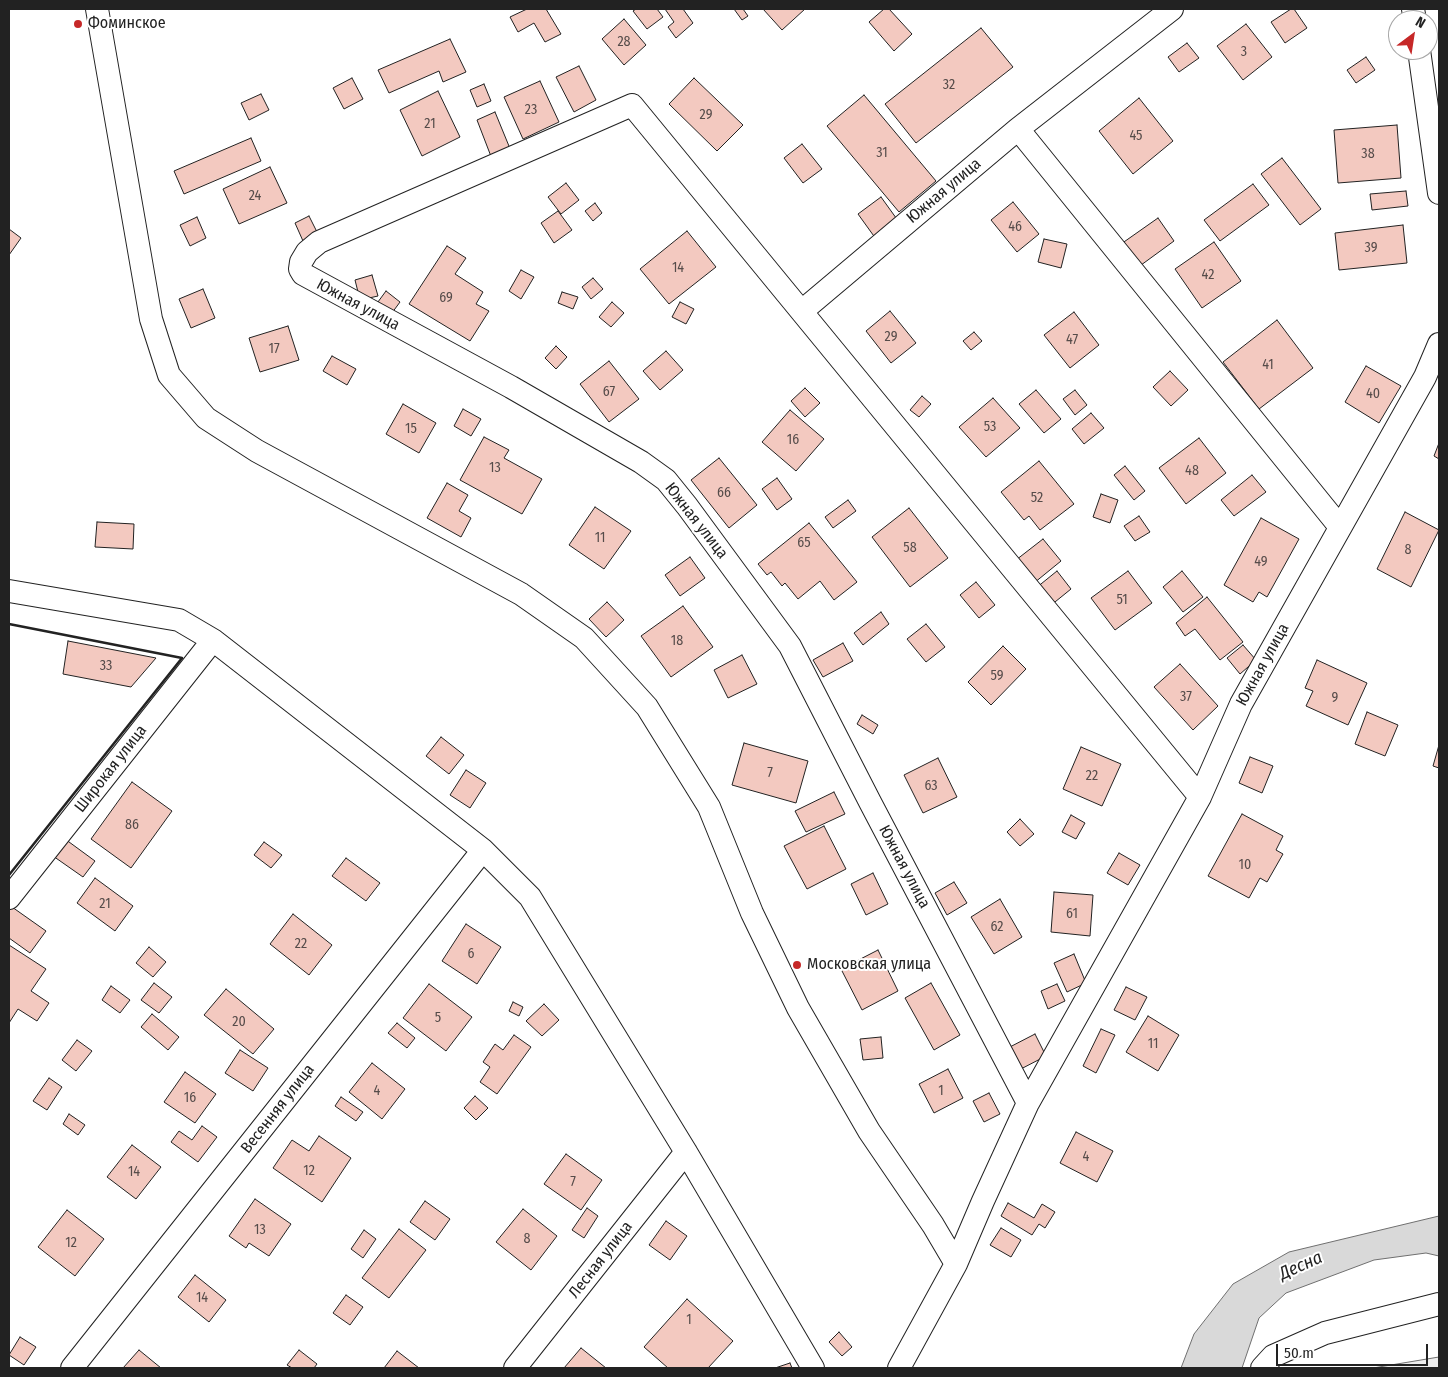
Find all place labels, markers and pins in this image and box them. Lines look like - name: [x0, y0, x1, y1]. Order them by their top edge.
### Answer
- place label: Фоминское: [88, 14, 166, 34]
- marker: Фоминское: [72, 18, 84, 30]
- place label: Московская улица: [807, 955, 931, 975]
- marker: Московская улица: [791, 959, 803, 971]

